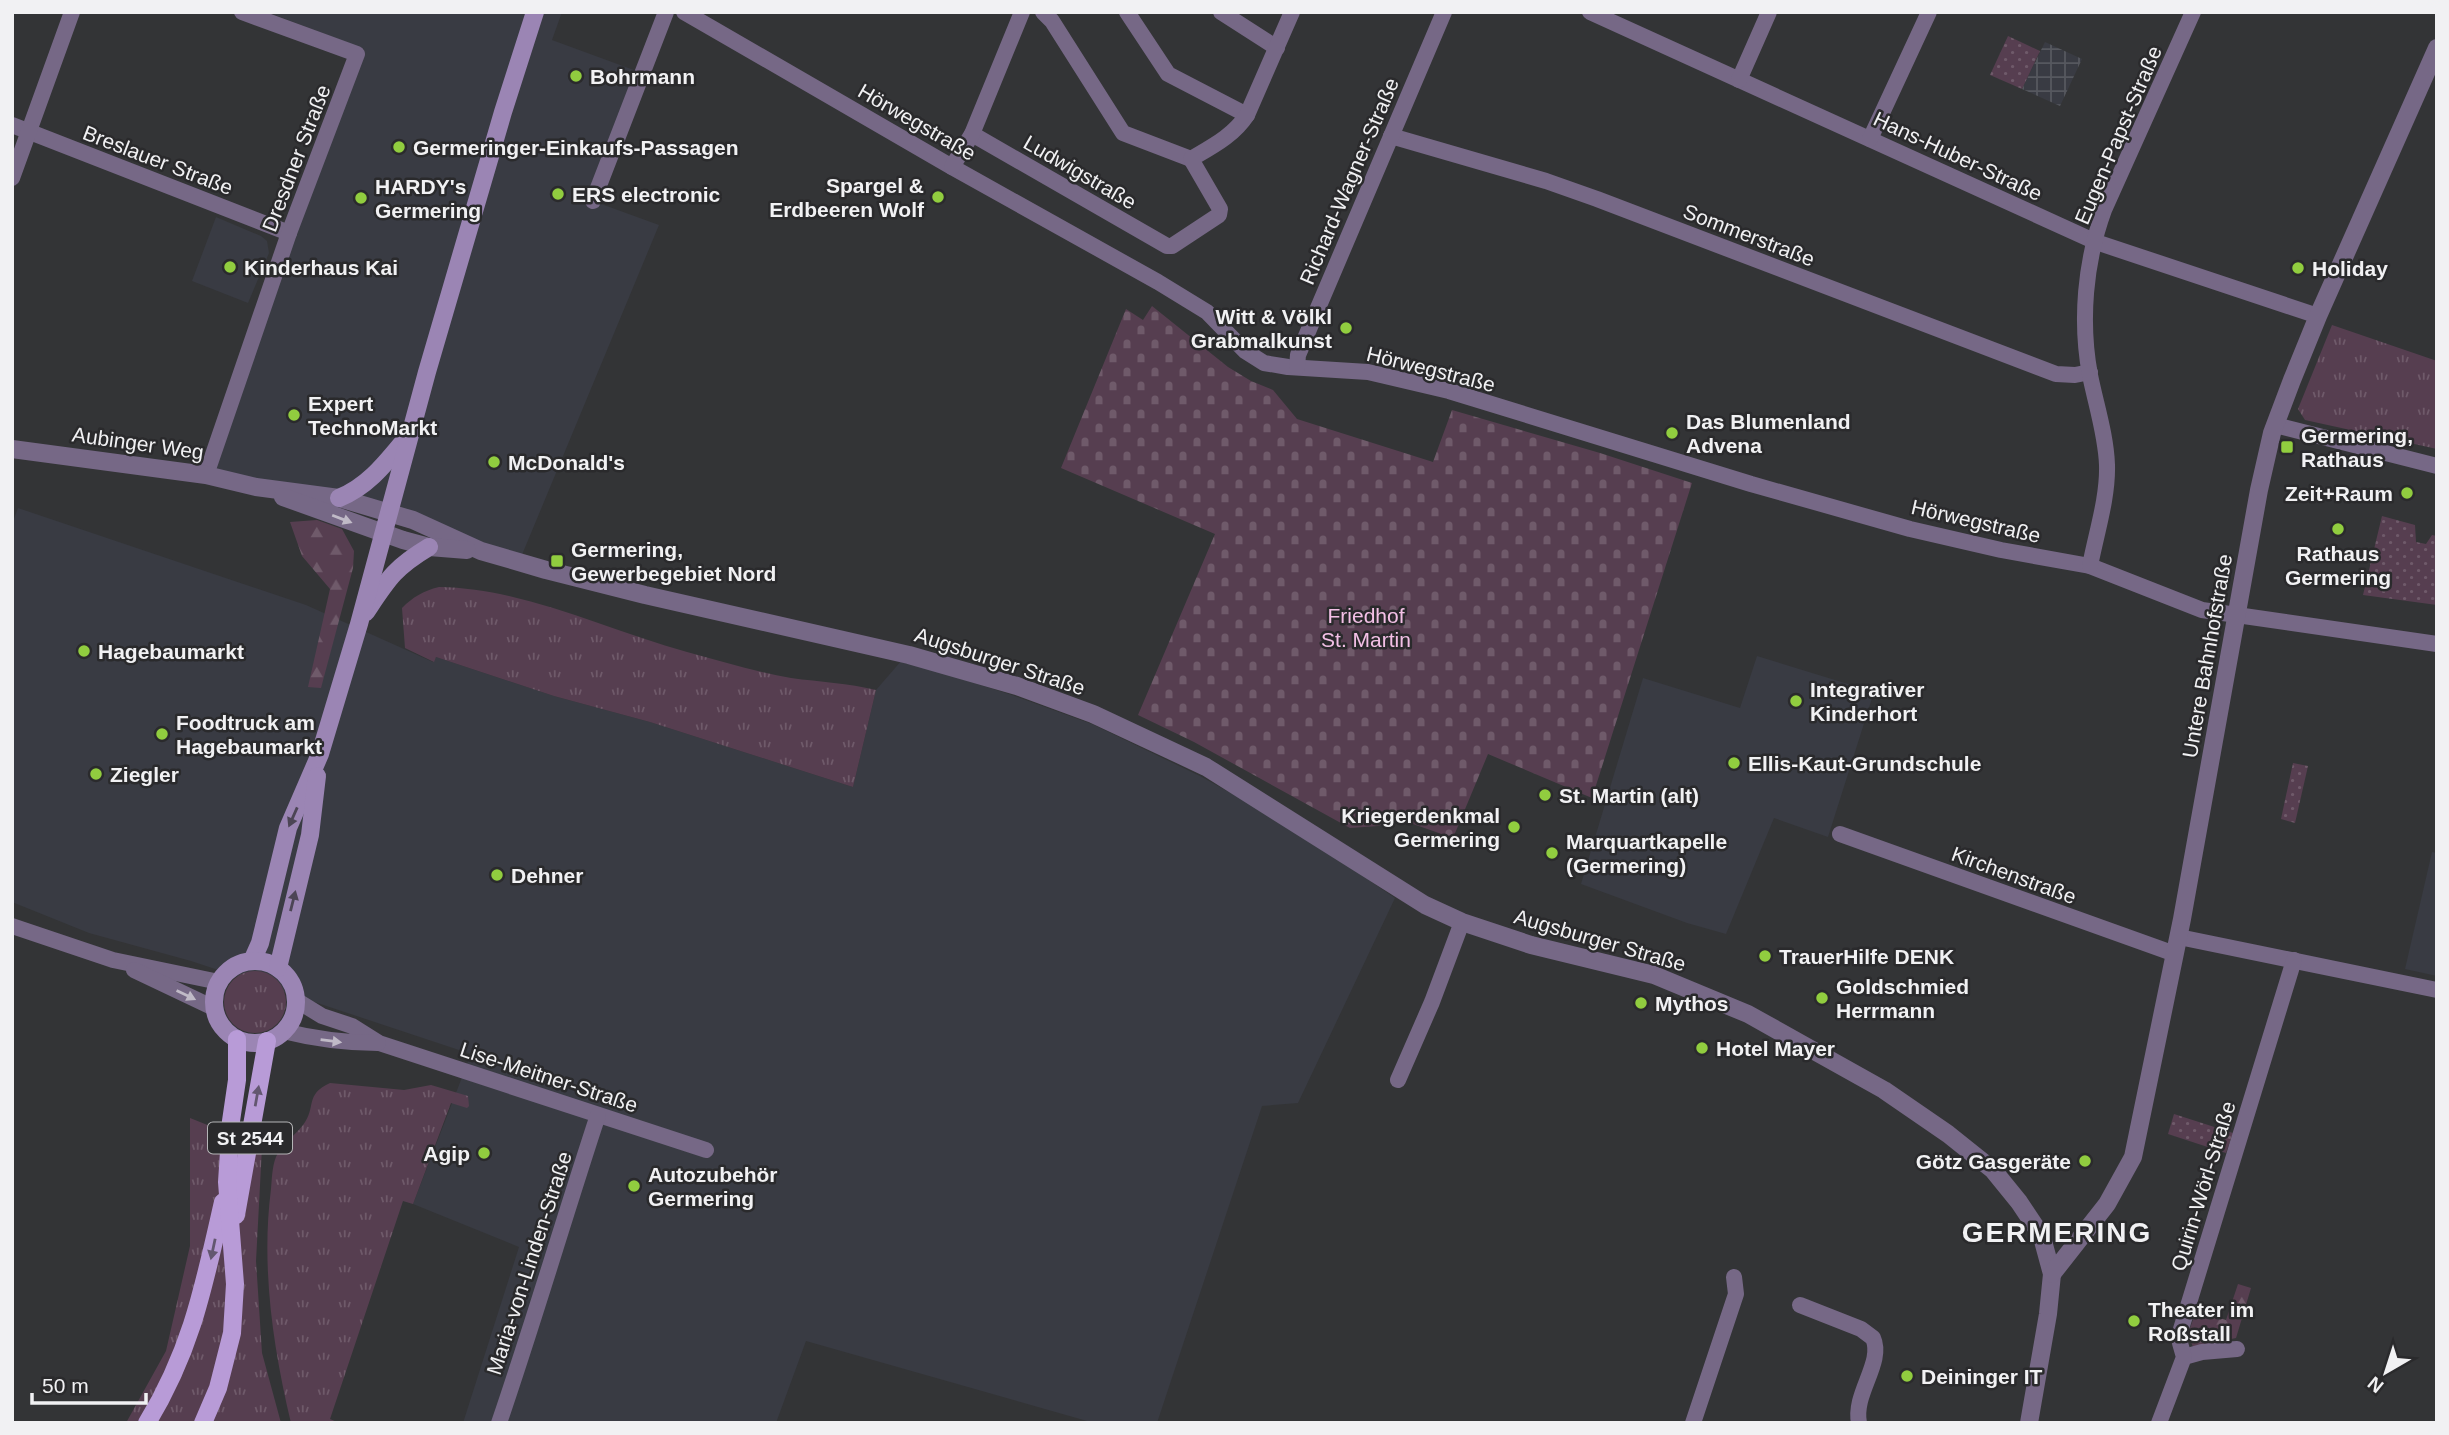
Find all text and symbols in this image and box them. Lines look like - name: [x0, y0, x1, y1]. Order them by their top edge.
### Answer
- street label: Eugen-Papst-Straße: [2070, 42, 2166, 228]
- place label: Bohrmann: [590, 65, 695, 88]
- marker: Bohrmann: [568, 68, 584, 84]
- street label: Richard-Wagner-Straße: [1295, 74, 1403, 288]
- street label: Hörwegstraße: [854, 79, 980, 165]
- street label: Dresdner Straße: [257, 81, 335, 235]
- street label: Hans-Huber-Straße: [1870, 107, 2046, 205]
- street label: Breslauer Straße: [80, 121, 236, 199]
- street label: Ludwigstraße: [1020, 131, 1140, 213]
- place label: Germeringer-Einkaufs-Passagen: [413, 136, 739, 159]
- marker: Germeringer-Einkaufs-Passagen: [391, 139, 407, 155]
- place label: Spargel & Erdbeeren Wolf: [769, 174, 925, 221]
- place label: HARDY's Germering: [375, 175, 481, 222]
- place label: ERS electronic: [572, 183, 721, 206]
- marker: ERS electronic: [550, 186, 566, 202]
- marker: Spargel & Erdbeeren Wolf: [930, 189, 946, 205]
- marker: HARDY's Germering: [353, 190, 369, 206]
- street label: Sommerstraße: [1680, 199, 1818, 271]
- place label: Kinderhaus Kai: [244, 256, 398, 279]
- place label: Holiday: [2312, 257, 2388, 280]
- marker: Kinderhaus Kai: [222, 259, 238, 275]
- marker: Holiday: [2290, 260, 2306, 276]
- place label: Witt & Völkl Grabmalkunst: [1191, 305, 1332, 352]
- marker: Witt & Völkl Grabmalkunst: [1338, 320, 1354, 336]
- street label: Hörwegstraße: [1364, 342, 1498, 396]
- place label: Expert TechnoMarkt: [308, 392, 437, 439]
- marker: Expert TechnoMarkt: [286, 407, 302, 423]
- place label: Das Blumenland Advena: [1686, 410, 1851, 457]
- street label: Aubinger Weg: [71, 422, 205, 464]
- place label: Germering, Rathaus: [2301, 424, 2413, 471]
- marker: Das Blumenland Advena: [1664, 425, 1680, 441]
- marker: Germering, Rathaus: [2279, 439, 2295, 455]
- place label: McDonald's: [508, 451, 625, 474]
- marker: McDonald's: [486, 454, 502, 470]
- place label: Zeit+Raum: [2285, 482, 2393, 505]
- marker: Zeit+Raum: [2399, 485, 2415, 501]
- street label: Hörwegstraße: [1909, 495, 2043, 547]
- one-way arrow: [331, 514, 352, 525]
- marker: Rathaus Germering: [2330, 521, 2346, 537]
- place label: Germering, Gewerbegebiet Nord: [571, 538, 776, 585]
- place label: Rathaus Germering: [2285, 542, 2391, 589]
- street label: Untere Bahnhofstraße: [2178, 552, 2236, 760]
- marker: Germering, Gewerbegebiet Nord: [549, 553, 565, 569]
- park label: Friedhof St. Martin: [1321, 604, 1411, 651]
- street label: Augsburger Straße: [912, 623, 1088, 699]
- place label: Hagebaumarkt: [98, 640, 244, 663]
- marker: Hagebaumarkt: [76, 643, 92, 659]
- place label: Integrativer Kinderhort: [1810, 678, 1924, 725]
- marker: Integrativer Kinderhort: [1788, 693, 1804, 709]
- place label: Foodtruck am Hagebaumarkt: [176, 711, 322, 758]
- marker: Foodtruck am Hagebaumarkt: [154, 726, 170, 742]
- place label: Ellis-Kaut-Grundschule: [1748, 752, 1981, 775]
- marker: Ellis-Kaut-Grundschule: [1726, 755, 1742, 771]
- place label: Ziegler: [110, 763, 179, 786]
- marker: Ziegler: [88, 766, 104, 782]
- place label: St. Martin (alt): [1559, 784, 1699, 807]
- marker: St. Martin (alt): [1537, 787, 1553, 803]
- place label: Kriegerdenkmal Germering: [1341, 804, 1500, 851]
- one-way arrow: [287, 807, 299, 827]
- marker: Kriegerdenkmal Germering: [1506, 819, 1522, 835]
- place label: Marquartkapelle (Germering): [1566, 830, 1727, 877]
- street label: Kirchenstraße: [1949, 842, 2079, 908]
- marker: Marquartkapelle (Germering): [1544, 845, 1560, 861]
- place label: Dehner: [511, 864, 583, 887]
- marker: Dehner: [489, 867, 505, 883]
- one-way arrow: [288, 890, 299, 912]
- street label: Augsburger Straße: [1512, 904, 1688, 976]
- place label: TrauerHilfe DENK: [1779, 945, 1954, 968]
- marker: TrauerHilfe DENK: [1757, 948, 1773, 964]
- place label: Goldschmied Herrmann: [1836, 975, 1969, 1022]
- one-way arrow: [176, 989, 196, 1001]
- marker: Goldschmied Herrmann: [1814, 990, 1830, 1006]
- place label: Mythos: [1655, 992, 1729, 1015]
- marker: Mythos: [1633, 995, 1649, 1011]
- one-way arrow: [320, 1036, 342, 1047]
- street label: Lise-Meitner-Straße: [457, 1037, 641, 1117]
- place label: Hotel Mayer: [1716, 1037, 1835, 1060]
- marker: Hotel Mayer: [1694, 1040, 1710, 1056]
- one-way arrow: [252, 1085, 263, 1107]
- street label: Quirin-Wörl-Straße: [2166, 1098, 2240, 1274]
- road number: St 2544: [208, 1122, 292, 1154]
- place label: Agip: [423, 1142, 470, 1165]
- marker: Agip: [476, 1145, 492, 1161]
- street label: Maria-von-Linden-Straße: [482, 1148, 576, 1378]
- place label: Götz Gasgeräte: [1916, 1150, 2071, 1173]
- marker: Götz Gasgeräte: [2077, 1153, 2093, 1169]
- place label: Autozubehör Germering: [648, 1163, 777, 1210]
- marker: Autozubehör Germering: [626, 1178, 642, 1194]
- district label: GERMERING: [1962, 1217, 2152, 1248]
- one-way arrow: [207, 1238, 218, 1260]
- place label: Theater im Roßstall: [2148, 1298, 2254, 1345]
- marker: Theater im Roßstall: [2126, 1313, 2142, 1329]
- north arrow: [2351, 1337, 2421, 1407]
- scale bar: [32, 1362, 145, 1406]
- place label: Deininger IT: [1921, 1365, 2043, 1388]
- marker: Deininger IT: [1899, 1368, 1915, 1384]
- text: N: [2364, 1372, 2388, 1397]
- text: 50 m: [42, 1374, 89, 1397]

